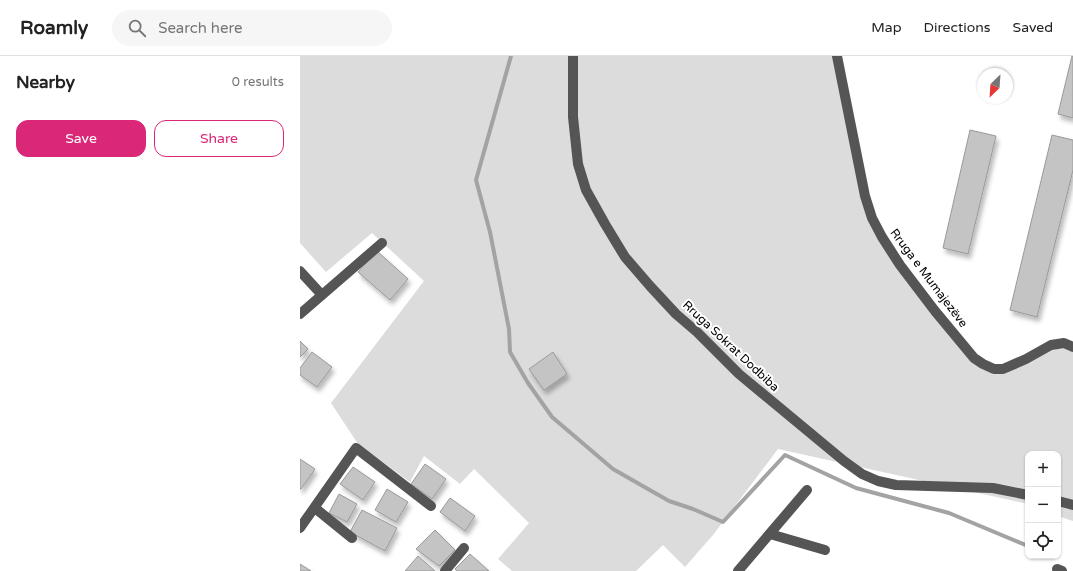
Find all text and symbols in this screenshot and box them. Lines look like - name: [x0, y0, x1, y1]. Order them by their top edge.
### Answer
- search box: [112, 10, 392, 46]
- text: Roamly: [20, 17, 88, 39]
- icon: search: [126, 17, 148, 39]
- text: Search here: [158, 19, 243, 37]
- text: Map: [871, 19, 902, 36]
- text: Directions: [924, 19, 991, 36]
- text: Saved: [1013, 19, 1053, 36]
- north arrow: [977, 68, 1013, 104]
- text: Nearby: [16, 72, 75, 93]
- text: 0 results: [232, 74, 284, 90]
- button: Save: [16, 120, 146, 157]
- button: Share: [154, 120, 284, 157]
- street label: Rruga e Mumajezëve: [887, 226, 971, 330]
- street label: Rruga Sokrat Dodbiba: [680, 298, 782, 394]
- map controls: [1025, 451, 1061, 559]
- button: +: [1025, 451, 1061, 487]
- button: −: [1025, 487, 1061, 523]
- button: locate: [1025, 523, 1061, 559]

